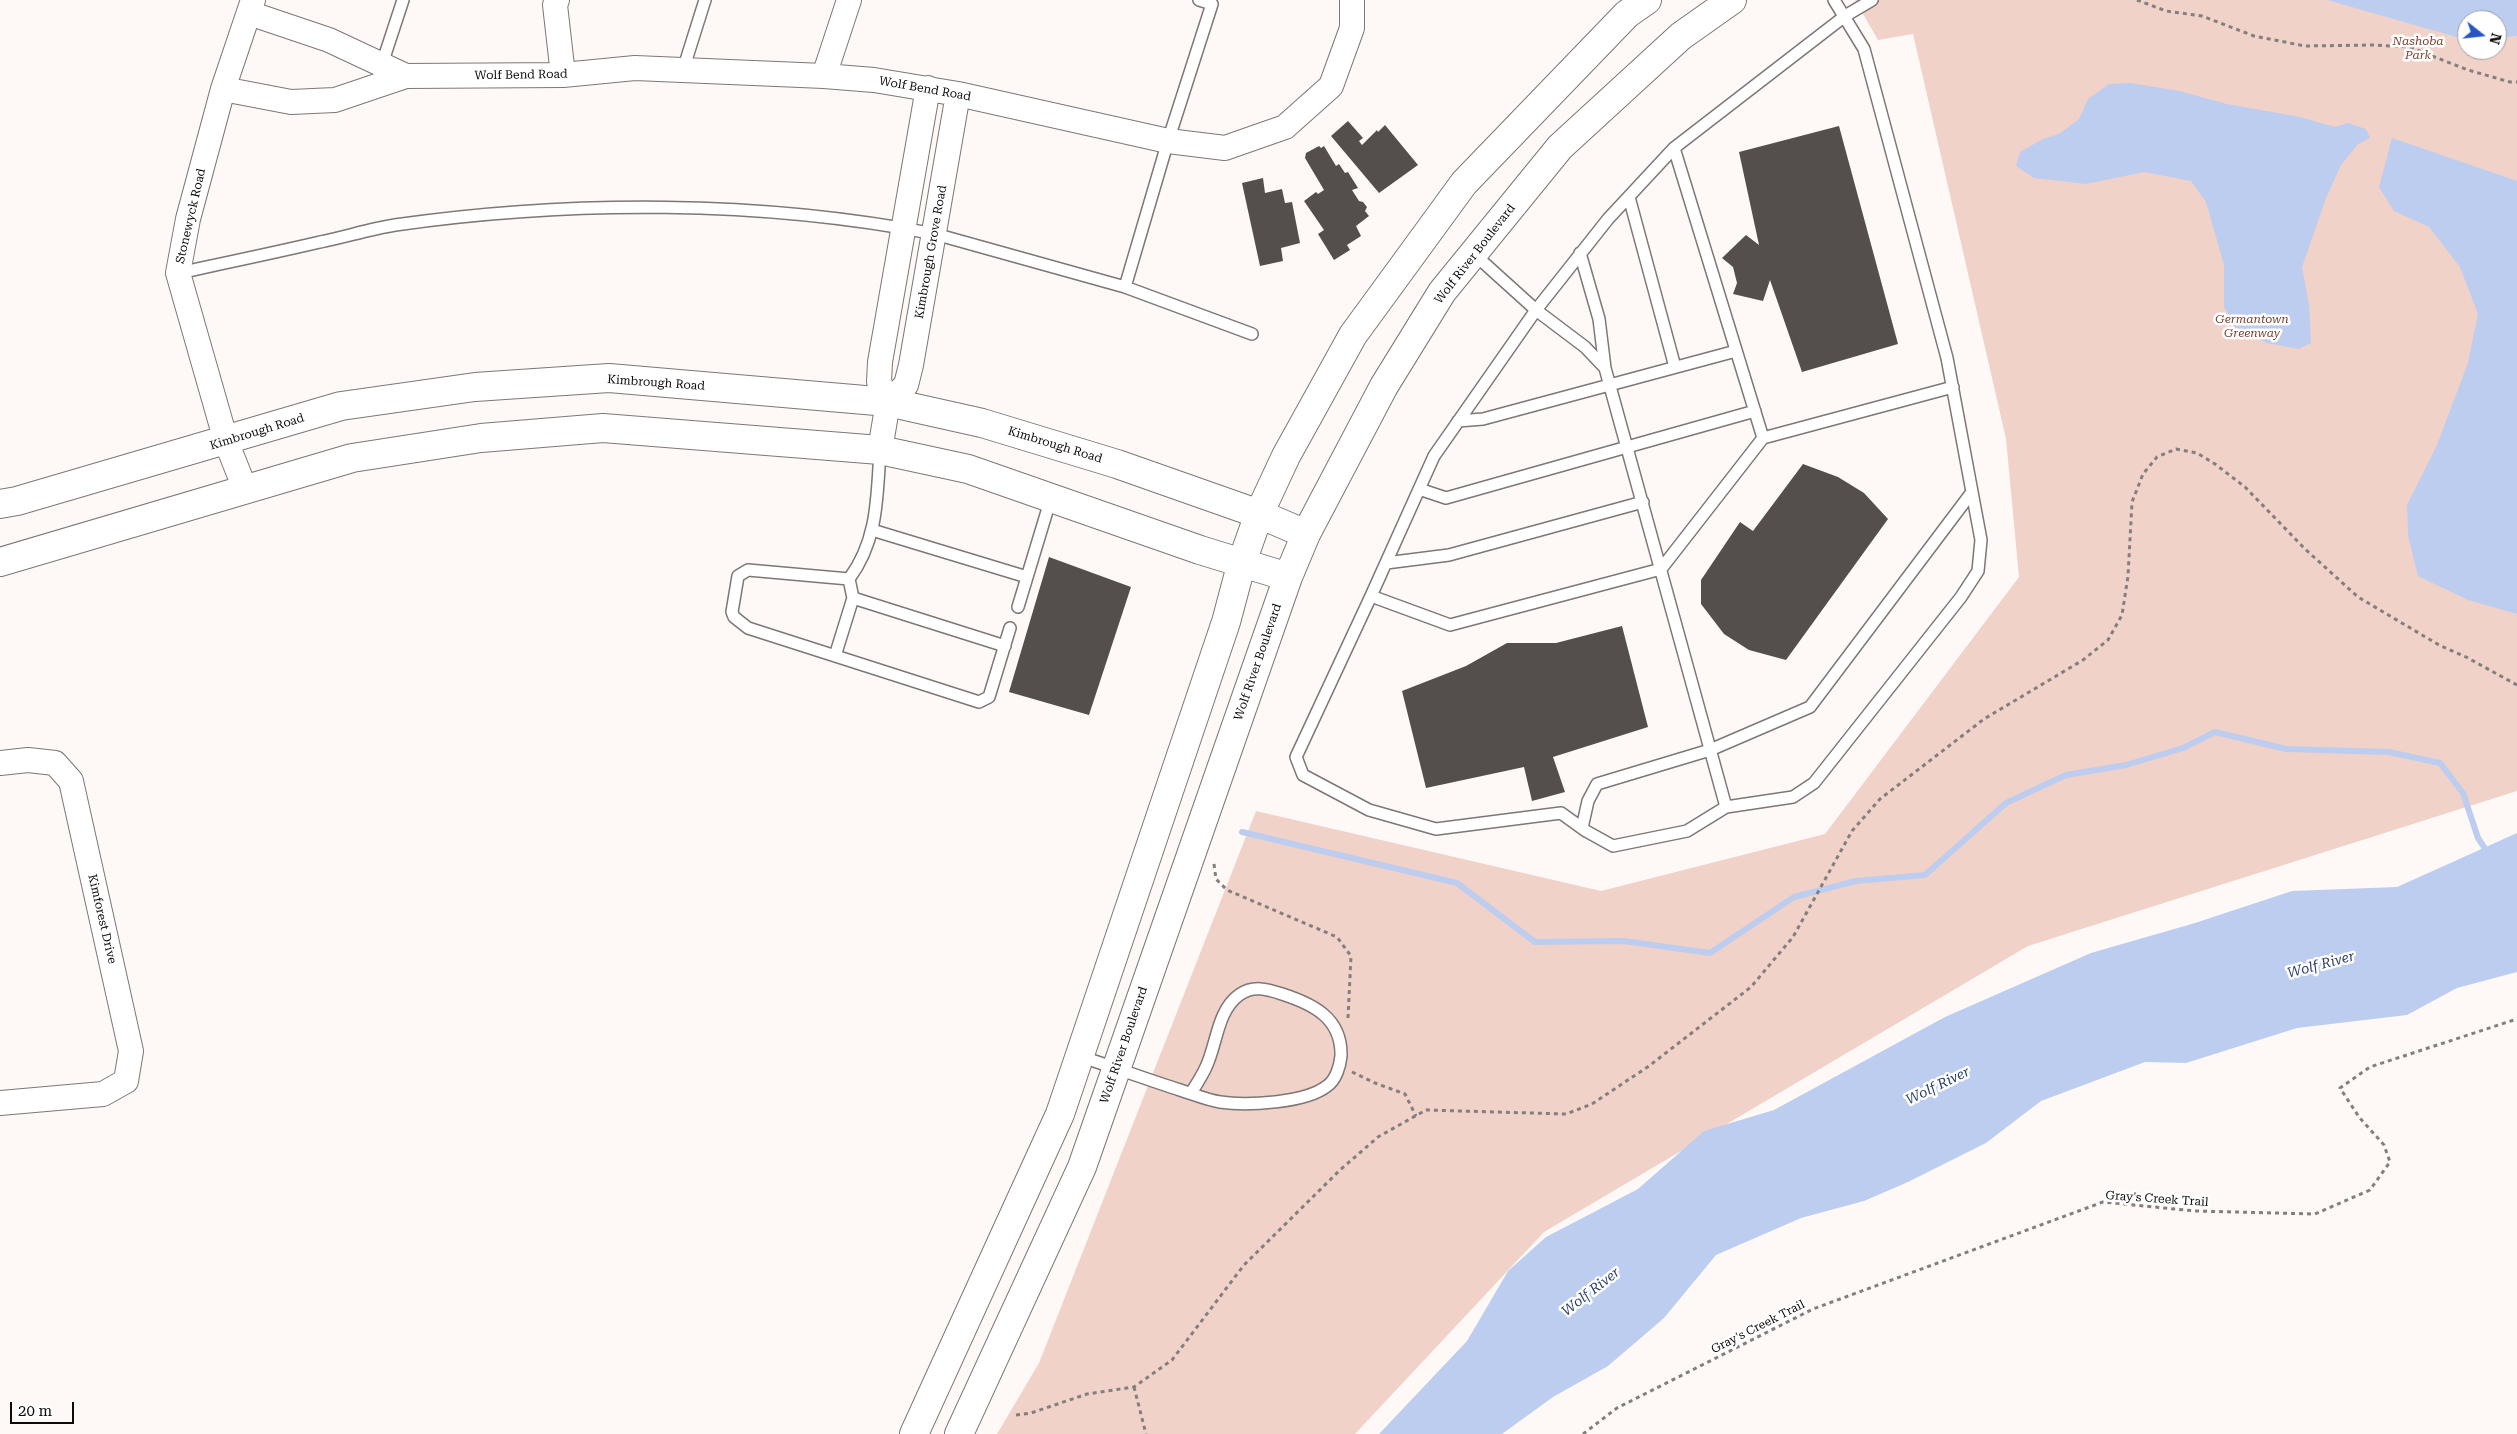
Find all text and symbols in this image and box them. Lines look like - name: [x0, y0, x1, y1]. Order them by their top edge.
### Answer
- north arrow: [2457, 10, 2507, 60]
- text: N: [2486, 31, 2505, 46]
- park label: Nashoba Park: [2392, 34, 2444, 62]
- street label: Wolf Bend Road: [474, 67, 568, 83]
- street label: Wolf Bend Road: [878, 74, 972, 104]
- street label: Stonewyck Road: [173, 167, 209, 265]
- street label: Kimbrough Grove Road: [912, 184, 950, 320]
- street label: Wolf River Boulevard: [1432, 201, 1518, 307]
- park label: Germantown Greenway: [2215, 312, 2289, 340]
- street label: Kimbrough Road: [607, 372, 705, 394]
- street label: Kimbrough Road: [208, 411, 306, 453]
- street label: Kimbrough Road: [1006, 424, 1104, 466]
- street label: Wolf River Boulevard: [1231, 602, 1285, 722]
- street label: Kimforest Drive: [85, 873, 119, 965]
- water label: Wolf River: [2286, 948, 2356, 982]
- street label: Wolf River Boulevard: [1097, 985, 1151, 1105]
- water label: Wolf River: [1903, 1063, 1973, 1109]
- street label: Gray's Creek Trail: [2105, 1188, 2209, 1210]
- water label: Wolf River: [1559, 1264, 1623, 1320]
- street label: Gray's Creek Trail: [1709, 1297, 1807, 1357]
- scale bar: [12, 1392, 76, 1424]
- text: 20 m: [18, 1402, 52, 1420]

